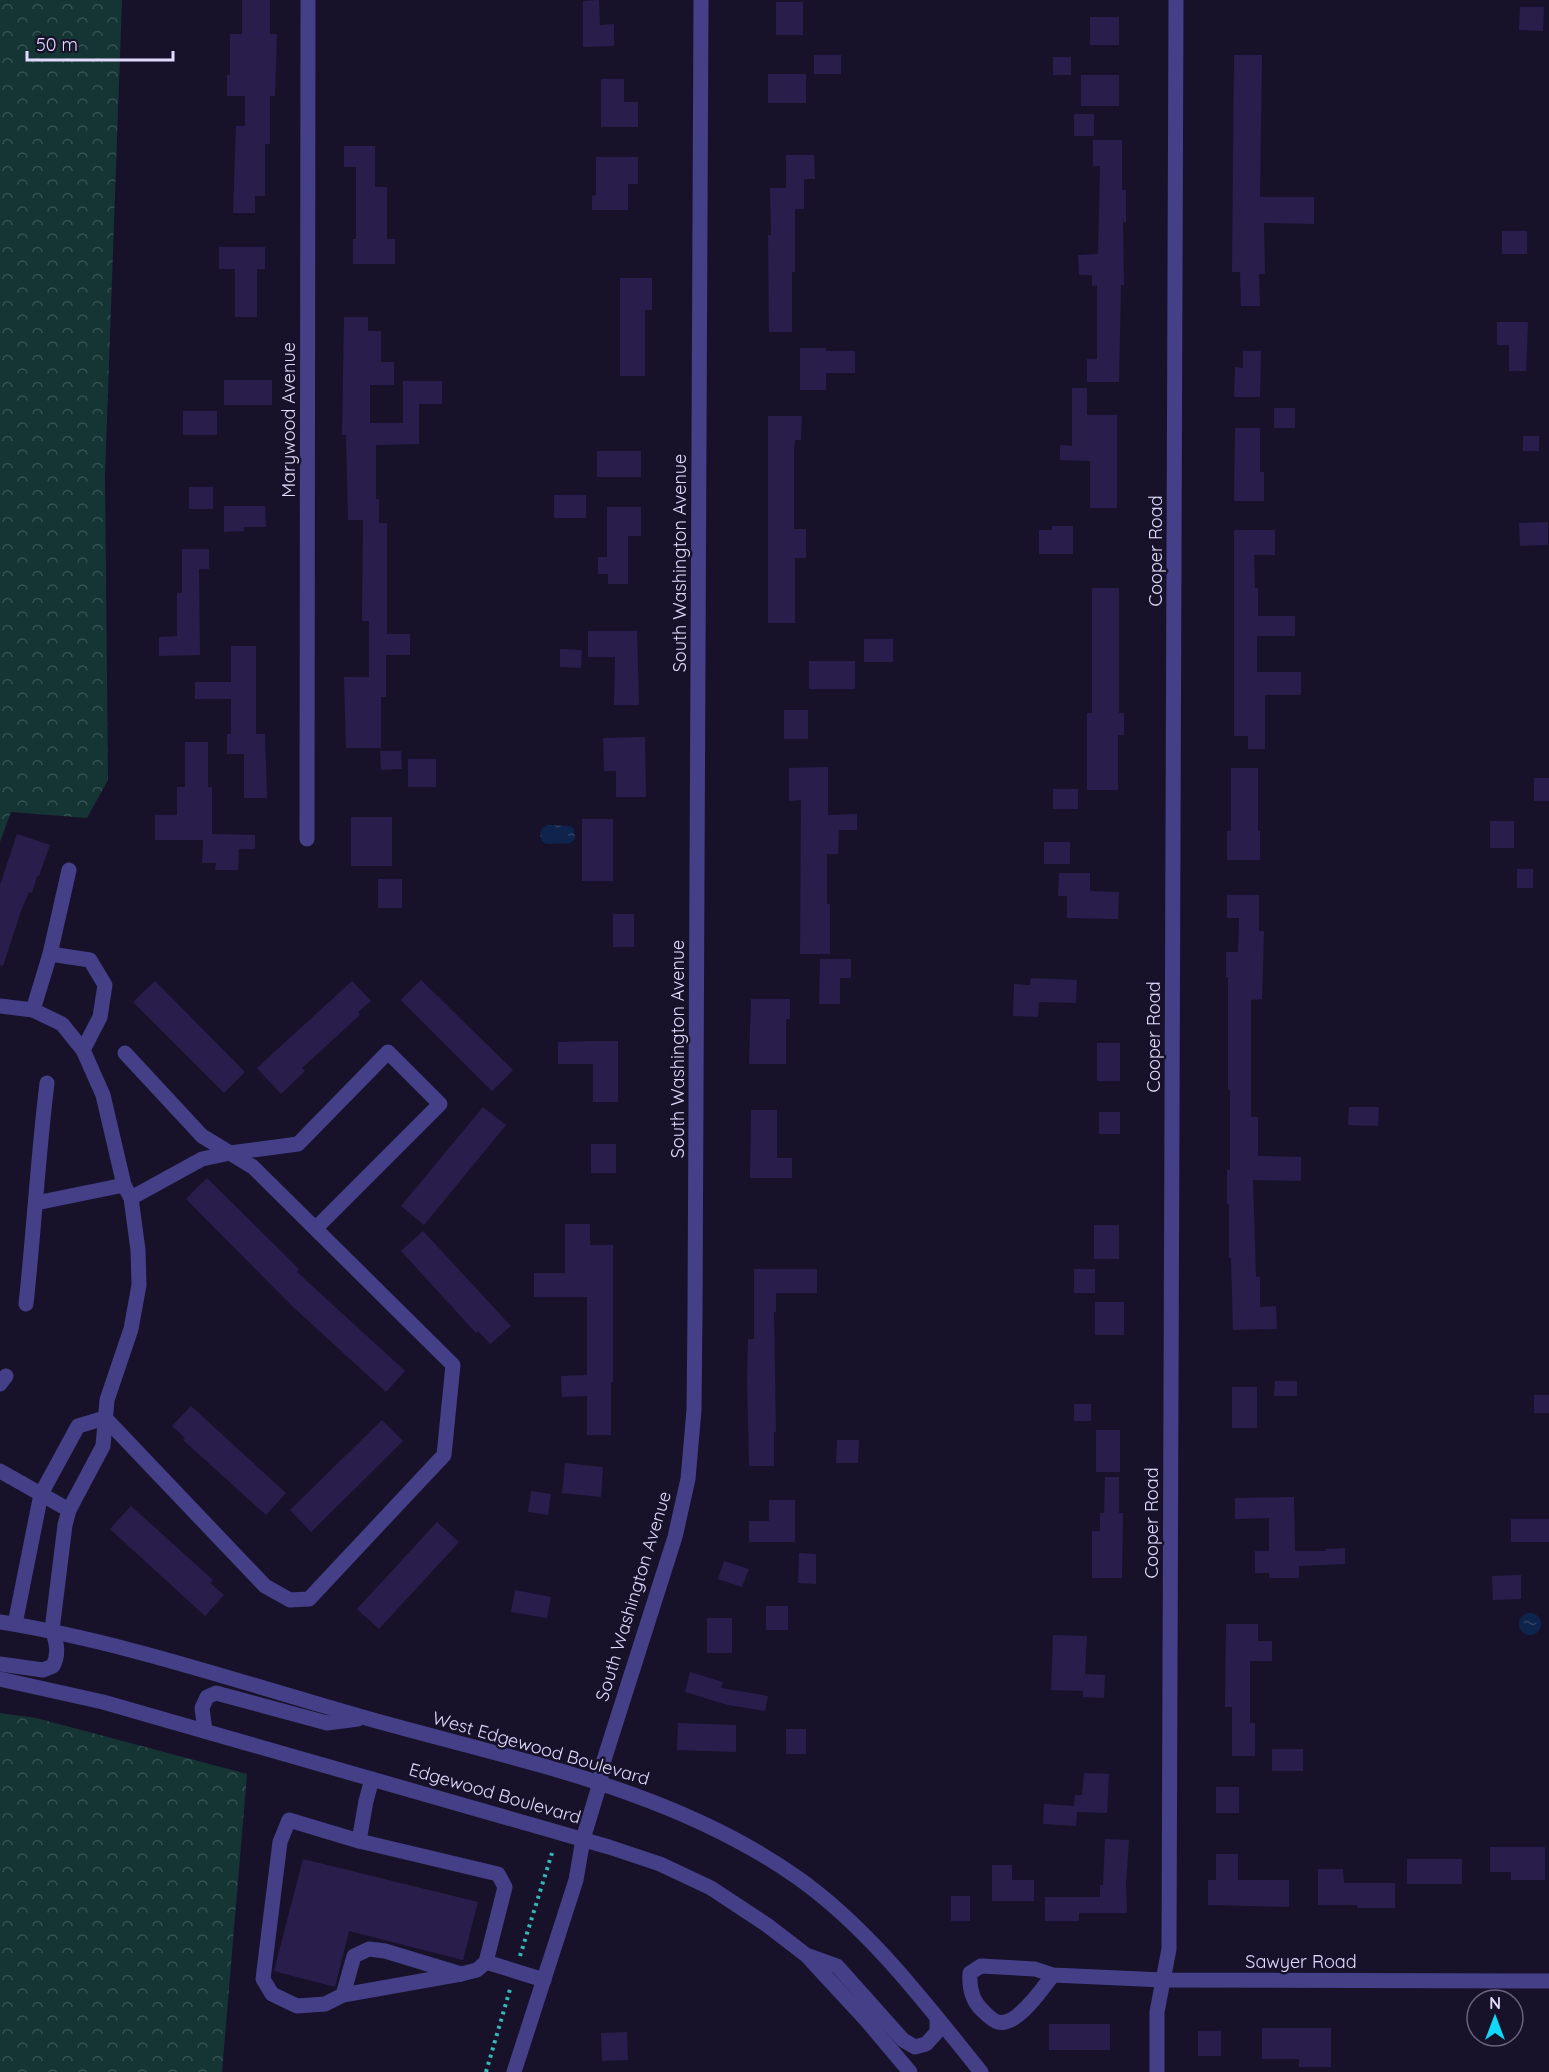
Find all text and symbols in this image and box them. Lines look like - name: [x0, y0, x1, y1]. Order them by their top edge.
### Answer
- scale bar: [27, 24, 172, 62]
- text: 50 m: [36, 33, 78, 56]
- street label: Marywood Avenue: [277, 342, 300, 498]
- street label: South Washington Avenue: [668, 454, 691, 672]
- street label: Cooper Road: [1144, 495, 1167, 607]
- street label: South Washington Avenue: [666, 940, 689, 1158]
- street label: Cooper Road: [1142, 981, 1165, 1093]
- street label: Cooper Road: [1140, 1467, 1163, 1579]
- street label: South Washington Avenue: [590, 1488, 676, 1704]
- street label: West Edgewood Boulevard: [430, 1706, 652, 1790]
- street label: Edgewood Boulevard: [406, 1757, 584, 1829]
- street label: Sawyer Road: [1245, 1950, 1357, 1973]
- north arrow: [1465, 1988, 1525, 2048]
- text: N: [1489, 1993, 1501, 2013]

